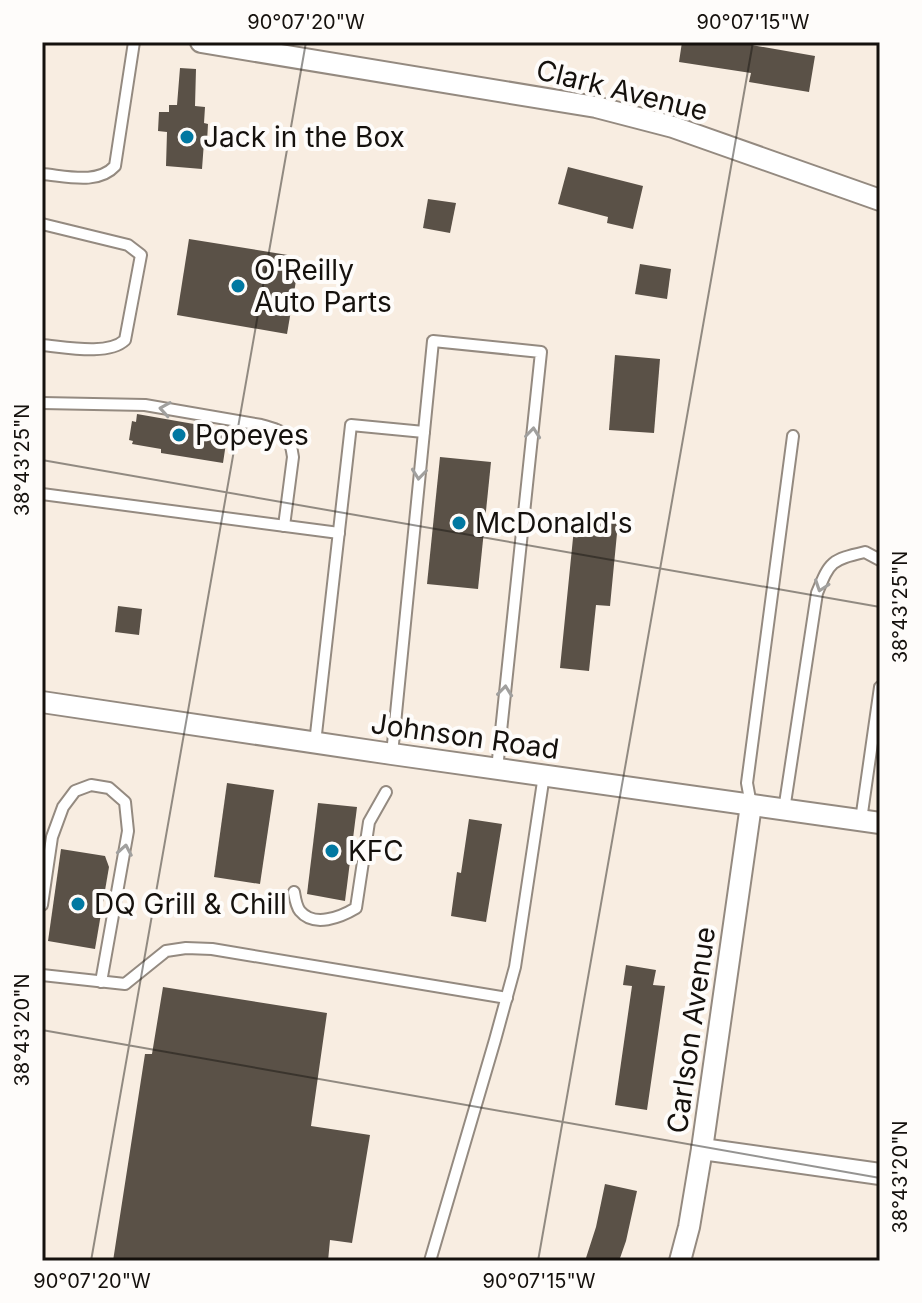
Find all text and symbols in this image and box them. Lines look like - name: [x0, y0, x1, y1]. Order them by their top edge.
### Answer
- text: 90°07'20"W: [247, 10, 365, 34]
- text: 90°07'15"W: [697, 10, 810, 34]
- street label: Clark Avenue: [533, 52, 711, 128]
- place label: Jack in the Box: [203, 120, 405, 154]
- marker: Jack in the Box: [178, 128, 196, 146]
- place label: O'Reilly Auto Parts: [254, 253, 392, 319]
- marker: O'Reilly Auto Parts: [229, 277, 247, 295]
- one-way arrow: [158, 401, 171, 418]
- text: 38°43'25"N: [10, 404, 34, 516]
- place label: Popeyes: [195, 418, 309, 452]
- marker: Popeyes: [170, 426, 188, 444]
- one-way arrow: [524, 426, 541, 439]
- one-way arrow: [411, 468, 428, 481]
- place label: McDonald's: [475, 506, 633, 540]
- marker: McDonald's: [450, 514, 468, 532]
- text: 38°43'25"N: [888, 551, 912, 663]
- one-way arrow: [814, 578, 830, 592]
- one-way arrow: [497, 684, 514, 697]
- street label: Johnson Road: [369, 706, 561, 766]
- place label: KFC: [348, 834, 404, 868]
- marker: KFC: [323, 842, 341, 860]
- one-way arrow: [115, 843, 132, 857]
- place label: DQ Grill & Chill: [94, 887, 287, 921]
- marker: DQ Grill & Chill: [69, 895, 87, 913]
- street label: Carlson Avenue: [660, 925, 722, 1135]
- text: 38°43'20"N: [10, 973, 34, 1087]
- text: 38°43'20"N: [888, 1120, 912, 1234]
- text: 90°07'20"W: [33, 1269, 151, 1293]
- text: 90°07'15"W: [483, 1269, 596, 1293]

